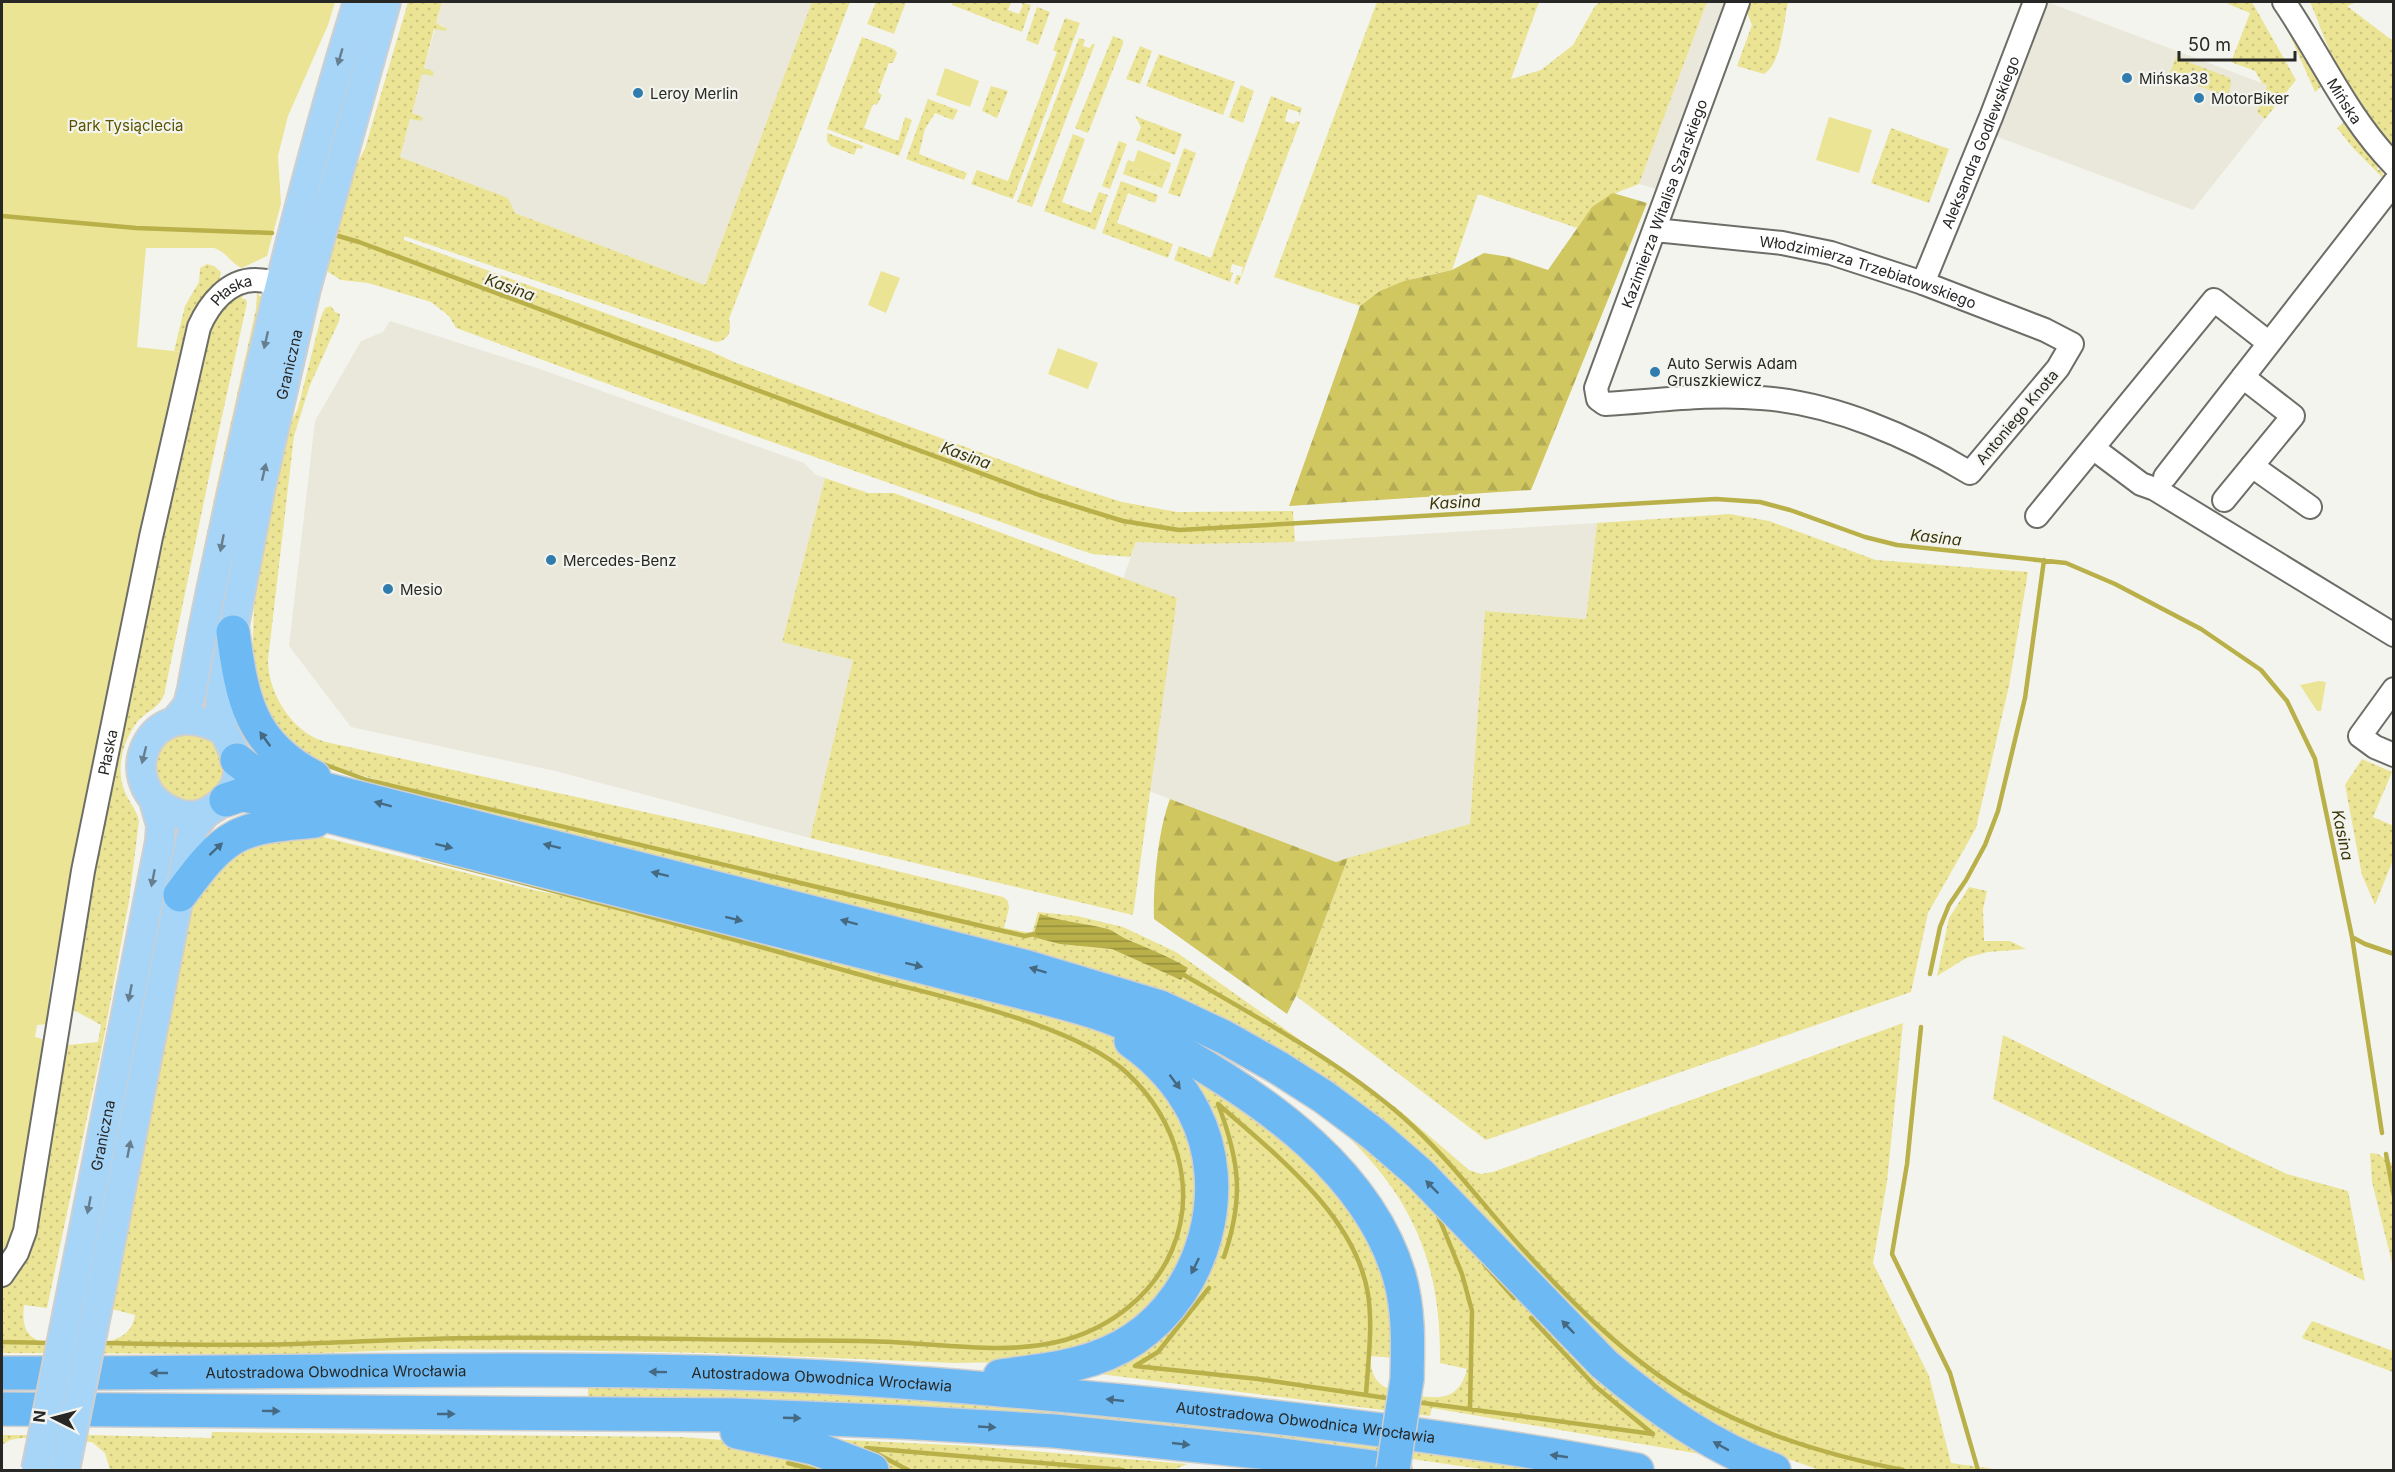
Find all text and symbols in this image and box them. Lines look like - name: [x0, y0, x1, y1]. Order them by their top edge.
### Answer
- scale bar: [2179, 24, 2294, 62]
- text: 50 m: [2188, 34, 2231, 55]
- one-way arrow: [335, 48, 344, 66]
- street label: Aleksandra Godlewskiego: [1937, 53, 2023, 231]
- place label: Mińska38: [2139, 69, 2208, 88]
- marker: Mińska38: [2120, 71, 2134, 85]
- street label: Mińska: [2323, 74, 2366, 127]
- place label: Leroy Merlin: [650, 84, 738, 103]
- marker: Leroy Merlin: [631, 86, 645, 100]
- place label: MotorBiker: [2211, 89, 2289, 108]
- marker: MotorBiker: [2192, 91, 2206, 105]
- street label: Kazimierza Witalisa Szarskiego: [1617, 97, 1711, 311]
- park label: Park Tysiąclecia: [68, 116, 184, 135]
- street label: Włodzimierza Trzebiatowskiego: [1759, 231, 1979, 312]
- water label: Kasina: [482, 269, 538, 305]
- street label: Płaska: [206, 271, 253, 309]
- street label: Graniczna: [271, 327, 306, 401]
- one-way arrow: [261, 331, 270, 350]
- place label: Auto Serwis Adam Gruszkiewicz: [1667, 354, 1797, 390]
- marker: Auto Serwis Adam Gruszkiewicz: [1648, 365, 1662, 379]
- street label: Antoniego Knota: [1972, 366, 2062, 468]
- water label: Kasina: [938, 437, 994, 473]
- one-way arrow: [260, 463, 270, 481]
- water label: Kasina: [1429, 491, 1481, 513]
- water label: Kasina: [1909, 524, 1963, 550]
- one-way arrow: [217, 533, 226, 552]
- place label: Mercedes-Benz: [563, 551, 676, 570]
- marker: Mercedes-Benz: [544, 553, 558, 567]
- place label: Mesio: [400, 580, 443, 599]
- marker: Mesio: [381, 582, 395, 596]
- street label: Płaska: [93, 728, 121, 777]
- one-way arrow: [259, 731, 271, 747]
- one-way arrow: [138, 746, 148, 764]
- one-way arrow: [374, 798, 392, 808]
- water label: Kasina: [2328, 808, 2358, 862]
- one-way arrow: [435, 841, 454, 851]
- one-way arrow: [543, 841, 561, 850]
- one-way arrow: [209, 843, 223, 857]
- one-way arrow: [651, 868, 669, 878]
- one-way arrow: [148, 869, 157, 888]
- one-way arrow: [724, 914, 743, 924]
- one-way arrow: [840, 917, 858, 927]
- one-way arrow: [905, 960, 923, 970]
- one-way arrow: [1029, 965, 1047, 974]
- one-way arrow: [125, 984, 134, 1003]
- one-way arrow: [1168, 1074, 1180, 1089]
- street label: Graniczna: [86, 1098, 118, 1172]
- one-way arrow: [125, 1140, 134, 1159]
- one-way arrow: [1425, 1180, 1440, 1194]
- one-way arrow: [84, 1196, 93, 1215]
- one-way arrow: [1190, 1257, 1199, 1274]
- one-way arrow: [1561, 1321, 1575, 1335]
- street label: Autostradowa Obwodnica Wrocławia: [205, 1361, 467, 1382]
- street label: Autostradowa Obwodnica Wrocławia: [691, 1362, 953, 1395]
- one-way arrow: [648, 1367, 667, 1377]
- one-way arrow: [150, 1368, 169, 1378]
- north arrow: [24, 1388, 84, 1448]
- one-way arrow: [1106, 1395, 1125, 1405]
- street label: Autostradowa Obwodnica Wrocławia: [1175, 1397, 1437, 1447]
- one-way arrow: [261, 1406, 280, 1416]
- text: N: [28, 1409, 50, 1424]
- one-way arrow: [437, 1409, 456, 1419]
- one-way arrow: [783, 1413, 802, 1422]
- one-way arrow: [978, 1423, 997, 1432]
- one-way arrow: [1172, 1439, 1191, 1449]
- one-way arrow: [1712, 1441, 1729, 1451]
- one-way arrow: [1549, 1452, 1568, 1461]

